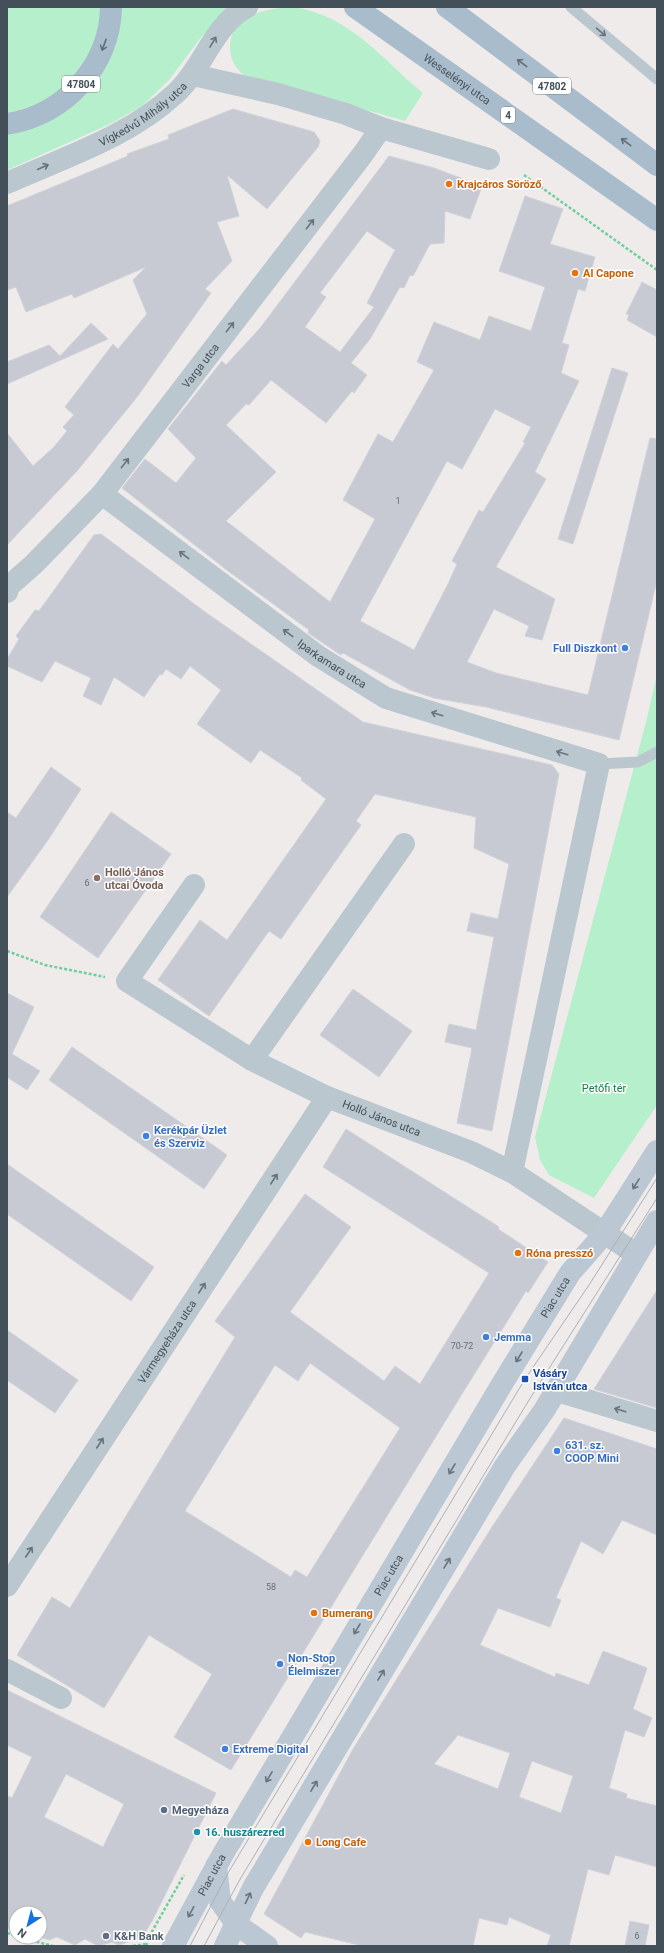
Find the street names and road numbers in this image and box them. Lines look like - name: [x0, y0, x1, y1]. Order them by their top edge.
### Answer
- street label: Wesselényi utca: [421, 51, 493, 108]
- road number: 47804: [62, 76, 100, 92]
- road number: 47802: [533, 78, 571, 94]
- street label: Vígkedvű Mihály utca: [97, 80, 190, 149]
- road number: 4: [501, 107, 515, 123]
- street label: Varga utca: [180, 341, 222, 391]
- street label: Iparkamara utca: [295, 637, 369, 691]
- street label: Holló János utca: [340, 1097, 422, 1139]
- street label: Piac utca: [538, 1275, 573, 1320]
- street label: Vármegyeháza utca: [135, 1298, 199, 1386]
- street label: Piac utca: [372, 1552, 406, 1598]
- street label: Piac utca: [196, 1852, 229, 1898]

